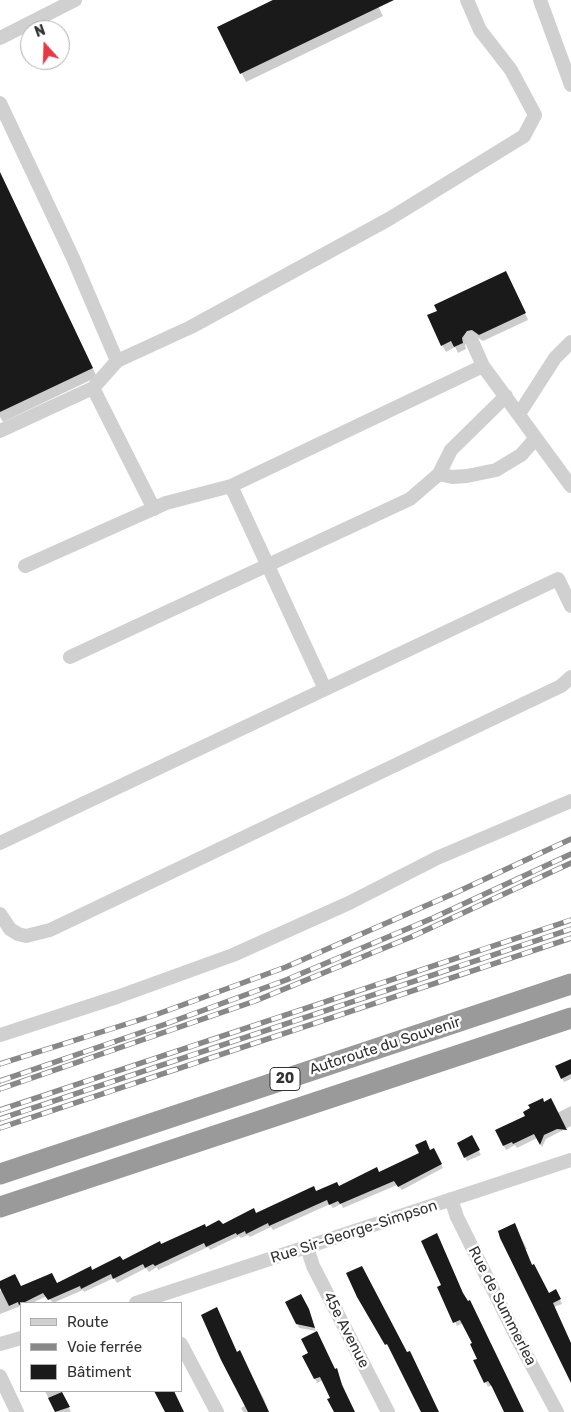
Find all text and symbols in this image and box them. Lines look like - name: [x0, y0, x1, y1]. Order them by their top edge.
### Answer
- north arrow: [20, 20, 70, 70]
- text: N: [32, 22, 48, 41]
- street label: Autoroute du Souvenir: [307, 1013, 463, 1079]
- road number: 20: [270, 1068, 300, 1090]
- street label: Rue Sir-George-Simpson: [268, 1197, 440, 1267]
- street label: Rue de Summerlea: [464, 1243, 540, 1369]
- street label: 45e Avenue: [319, 1289, 373, 1371]
- legend: [20, 1302, 182, 1392]
- text: Route: [67, 1313, 109, 1331]
- text: Voie ferrée: [67, 1338, 142, 1356]
- text: Bâtiment: [67, 1363, 131, 1381]

